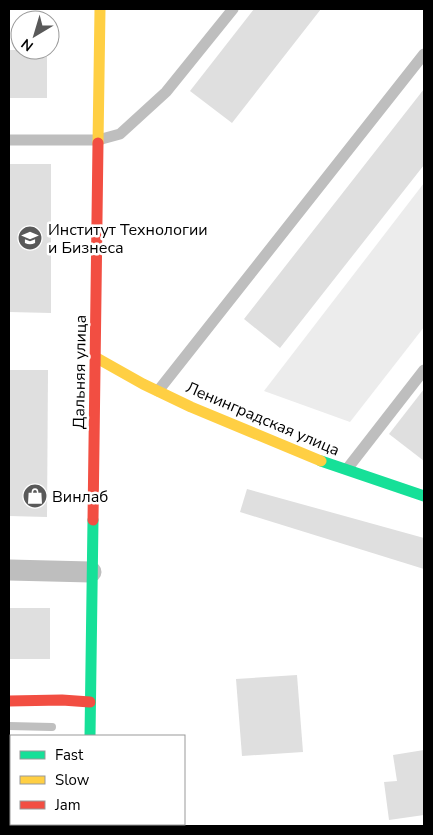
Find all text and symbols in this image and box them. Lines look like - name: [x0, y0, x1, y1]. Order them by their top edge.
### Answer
- north arrow: [10, 10, 60, 60]
- text: N: [17, 34, 37, 56]
- place label: Институт Технологии и Бизнеса: [48, 219, 208, 259]
- school or university icon: Институт Технологии и Бизнеса: [17, 225, 43, 251]
- street label: Дальняя улица: [68, 315, 92, 429]
- street label: Ленинградская улица: [182, 377, 343, 461]
- shop icon: Винлаб: [22, 483, 48, 509]
- place label: Винлаб: [52, 486, 108, 508]
- legend: [10, 735, 185, 825]
- text: Fast: [55, 745, 84, 765]
- text: Slow: [55, 770, 90, 790]
- text: Jam: [54, 795, 81, 815]

